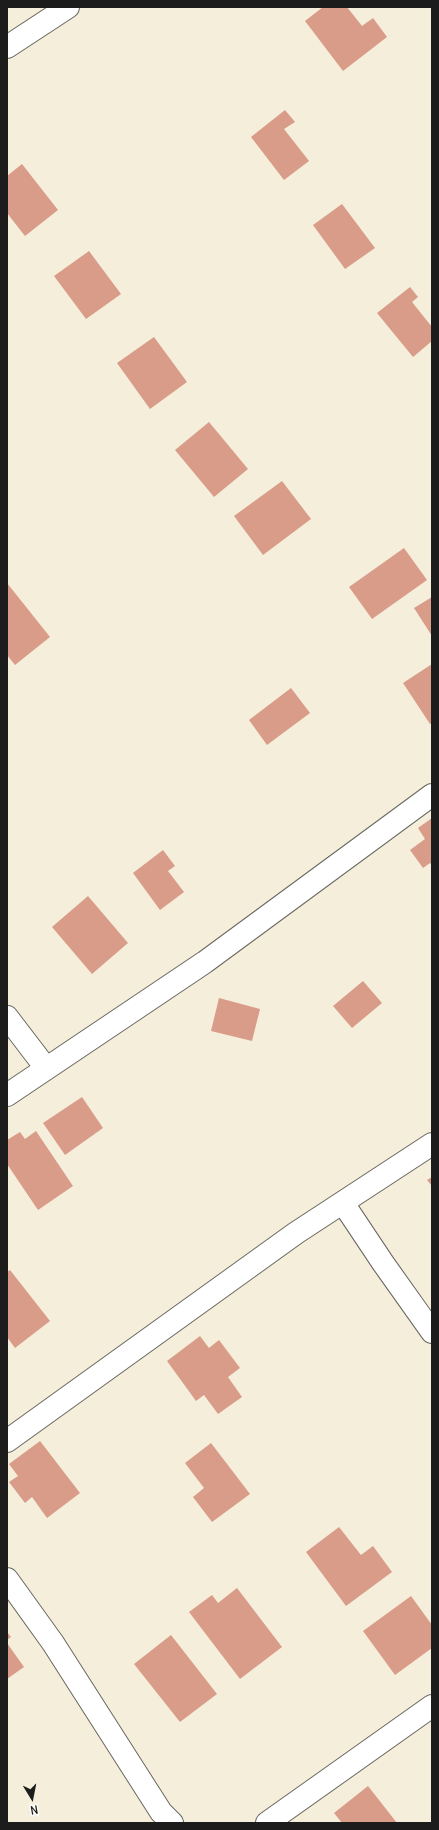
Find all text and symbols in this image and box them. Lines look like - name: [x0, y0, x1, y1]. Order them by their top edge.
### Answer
- north arrow: [12, 1778, 52, 1818]
- text: N: [29, 1802, 39, 1817]

